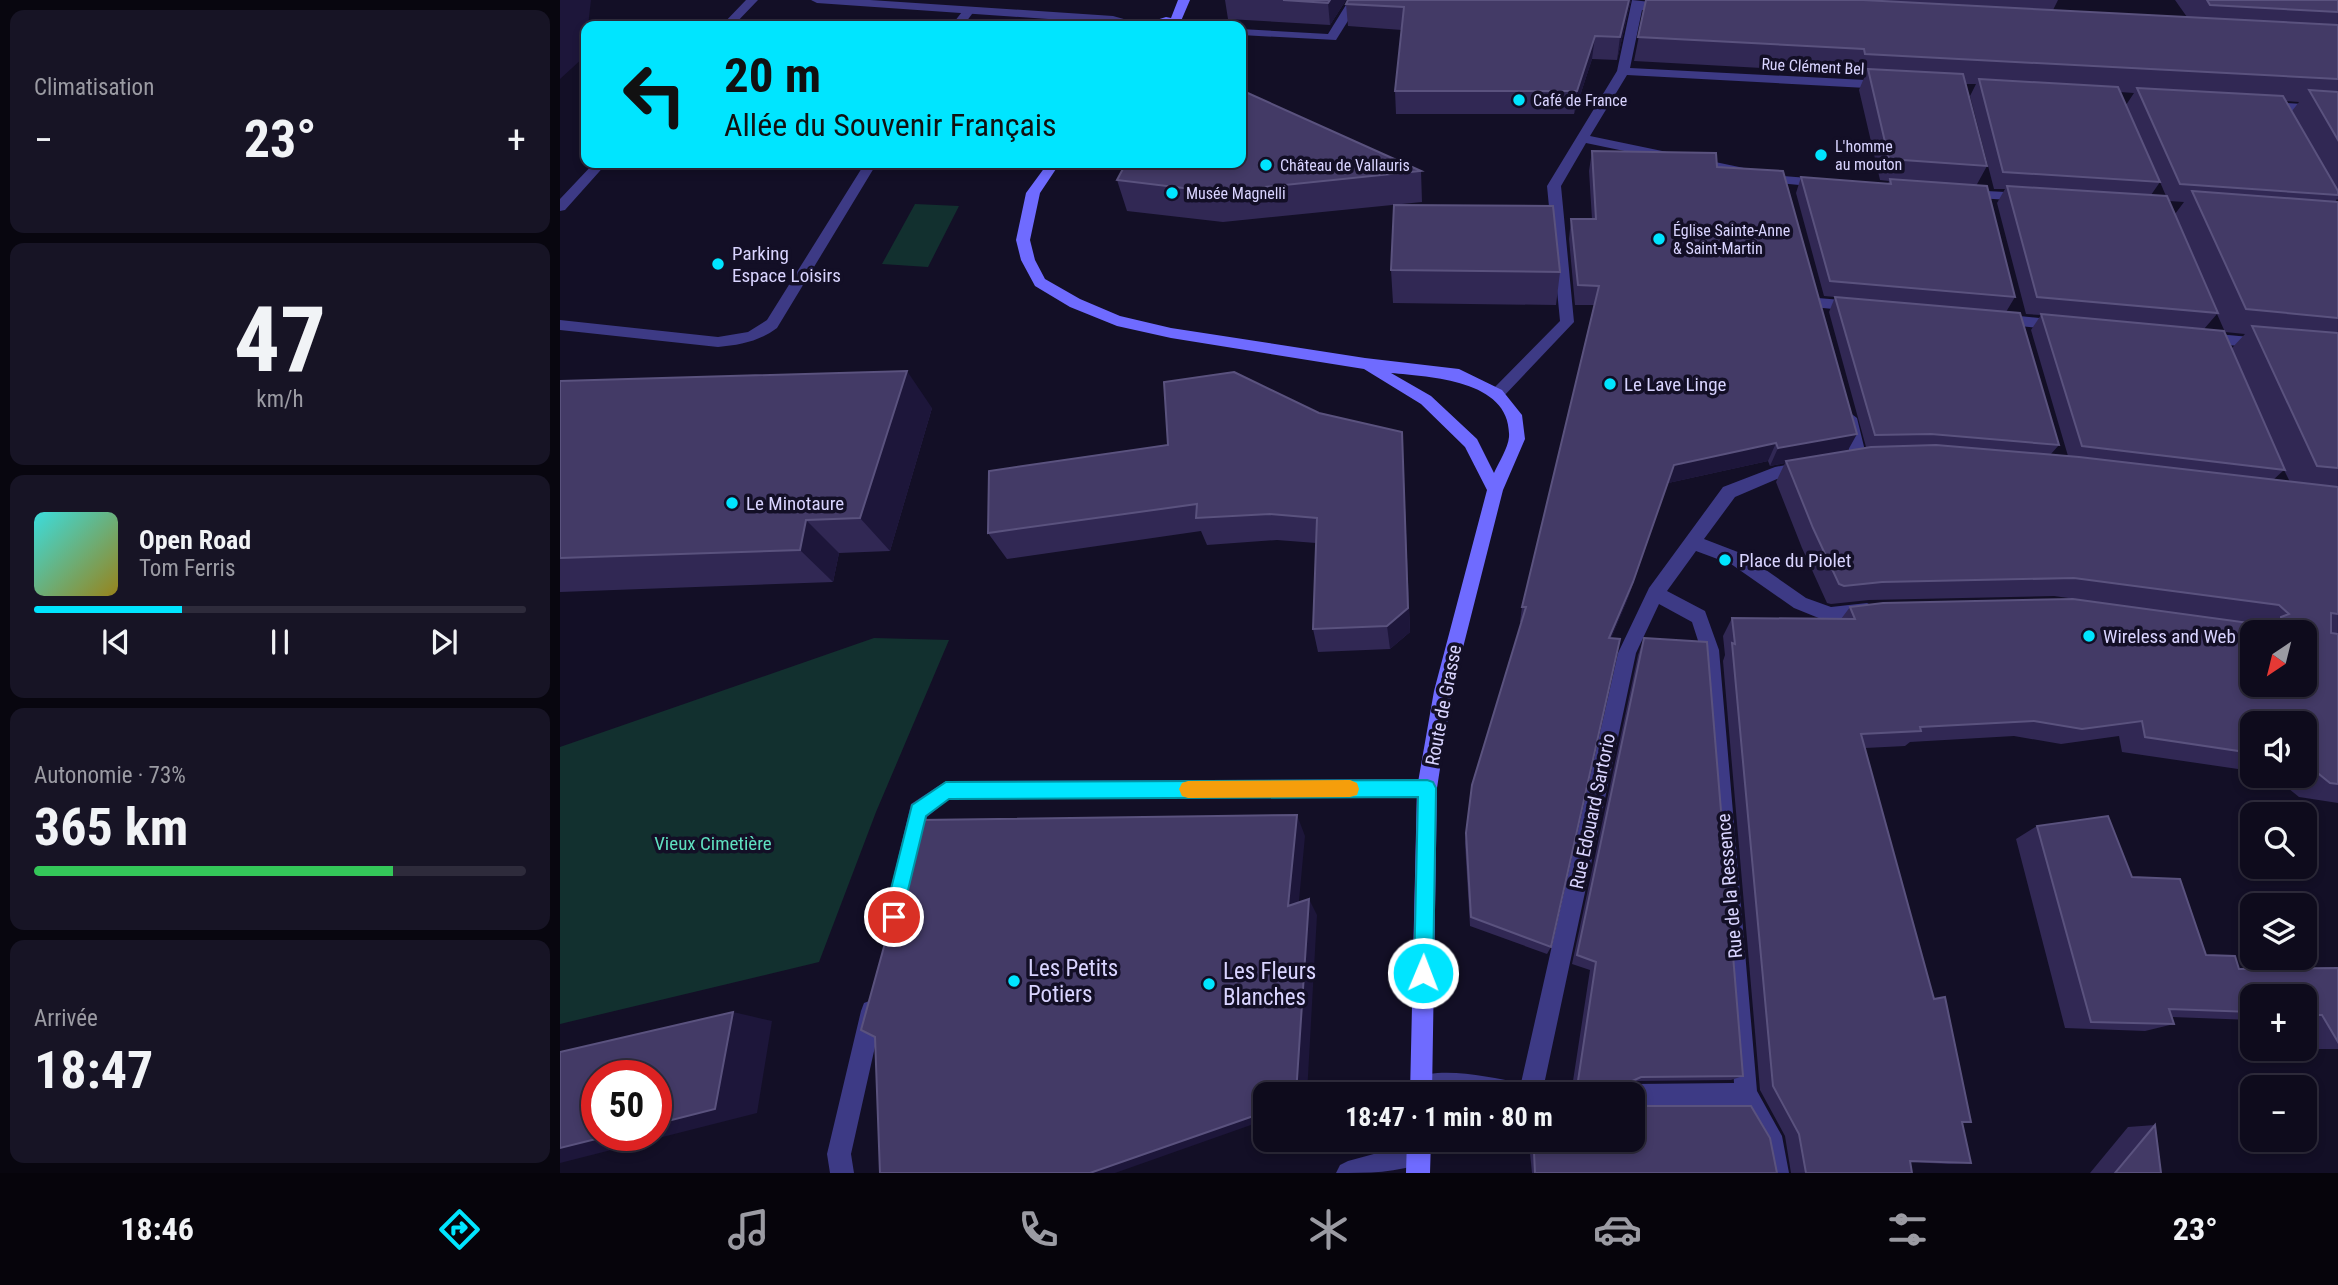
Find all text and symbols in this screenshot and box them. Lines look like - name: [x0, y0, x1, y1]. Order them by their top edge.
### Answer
- text: 20 m: [724, 47, 821, 104]
- icon: left: [609, 49, 700, 140]
- street label: Rue Clément Bel: [1761, 54, 1865, 79]
- text: Climatisation: [34, 74, 154, 101]
- place label: Café de France: [1533, 91, 1627, 110]
- marker: Café de France: [1511, 92, 1527, 108]
- text: Allée du Souvenir Français: [724, 106, 1057, 144]
- text: 23°: [244, 109, 316, 170]
- text: −: [34, 118, 53, 162]
- text: +: [507, 118, 526, 162]
- place label: L'homme au mouton: [1835, 137, 1902, 174]
- marker: L'homme au mouton: [1813, 147, 1829, 163]
- place label: Château de Vallauris: [1280, 156, 1410, 175]
- marker: Château de Vallauris: [1258, 157, 1274, 173]
- place label: Musée Magnelli: [1186, 184, 1286, 203]
- marker: Musée Magnelli: [1164, 185, 1180, 201]
- place label: Église Sainte-Anne & Saint-Martin: [1673, 221, 1790, 258]
- marker: Église Sainte-Anne & Saint-Martin: [1651, 231, 1667, 247]
- place label: Parking Espace Loisirs: [732, 242, 841, 287]
- marker: Parking Espace Loisirs: [710, 256, 726, 272]
- text: 47: [234, 287, 326, 393]
- place label: Le Lave Linge: [1624, 373, 1727, 396]
- marker: Le Lave Linge: [1602, 376, 1618, 392]
- text: km/h: [256, 386, 304, 413]
- place label: Le Minotaure: [746, 492, 844, 515]
- marker: Le Minotaure: [724, 495, 740, 511]
- text: Open Road: [139, 525, 251, 555]
- place label: Place du Piolet: [1739, 549, 1851, 572]
- marker: Place du Piolet: [1717, 552, 1733, 568]
- text: Tom Ferris: [139, 555, 235, 582]
- north arrow: [2240, 620, 2317, 696]
- map controls: [2240, 620, 2317, 1152]
- icon: previous: [97, 623, 135, 661]
- icon: pause: [261, 623, 299, 661]
- icon: next: [425, 623, 463, 661]
- place label: Wireless and Web: [2103, 625, 2236, 648]
- marker: Wireless and Web: [2081, 628, 2097, 644]
- street label: Route de Grasse: [1421, 643, 1466, 767]
- button: sound: [2240, 711, 2317, 788]
- street label: Rue Edouard Sartorio: [1565, 731, 1620, 891]
- text: Autonomie · 73%: [34, 762, 186, 789]
- text: 365 km: [34, 797, 188, 858]
- button: search: [2240, 802, 2317, 879]
- street label: Rue de la Ressence: [1712, 813, 1747, 959]
- park label: Vieux Cimetière: [654, 832, 772, 855]
- pin: [864, 887, 924, 947]
- button: layers: [2240, 893, 2317, 970]
- icon: arrive: [875, 898, 913, 936]
- position arrow: [1386, 936, 1460, 1010]
- place label: Les Petits Potiers: [1028, 955, 1118, 1008]
- place label: Les Fleurs Blanches: [1223, 958, 1316, 1011]
- marker: Les Petits Potiers: [1006, 973, 1022, 989]
- marker: Les Fleurs Blanches: [1201, 976, 1217, 992]
- button: +: [2240, 984, 2317, 1061]
- text: Arrivée: [34, 1005, 98, 1032]
- text: 18:47: [34, 1040, 153, 1101]
- speed limit sign: 50: [581, 1060, 672, 1151]
- button: −: [2240, 1075, 2317, 1152]
- text: 18:47 · 1 min · 80 m: [1345, 1102, 1553, 1132]
- icon: directions: [435, 1205, 484, 1254]
- icon: music: [724, 1205, 773, 1254]
- icon: phone: [1014, 1205, 1063, 1254]
- icon: climate: [1304, 1205, 1353, 1254]
- icon: car: [1593, 1205, 1642, 1254]
- icon: filters: [1883, 1205, 1932, 1254]
- text: 18:46: [120, 1210, 194, 1248]
- text: 23°: [2173, 1210, 2218, 1248]

